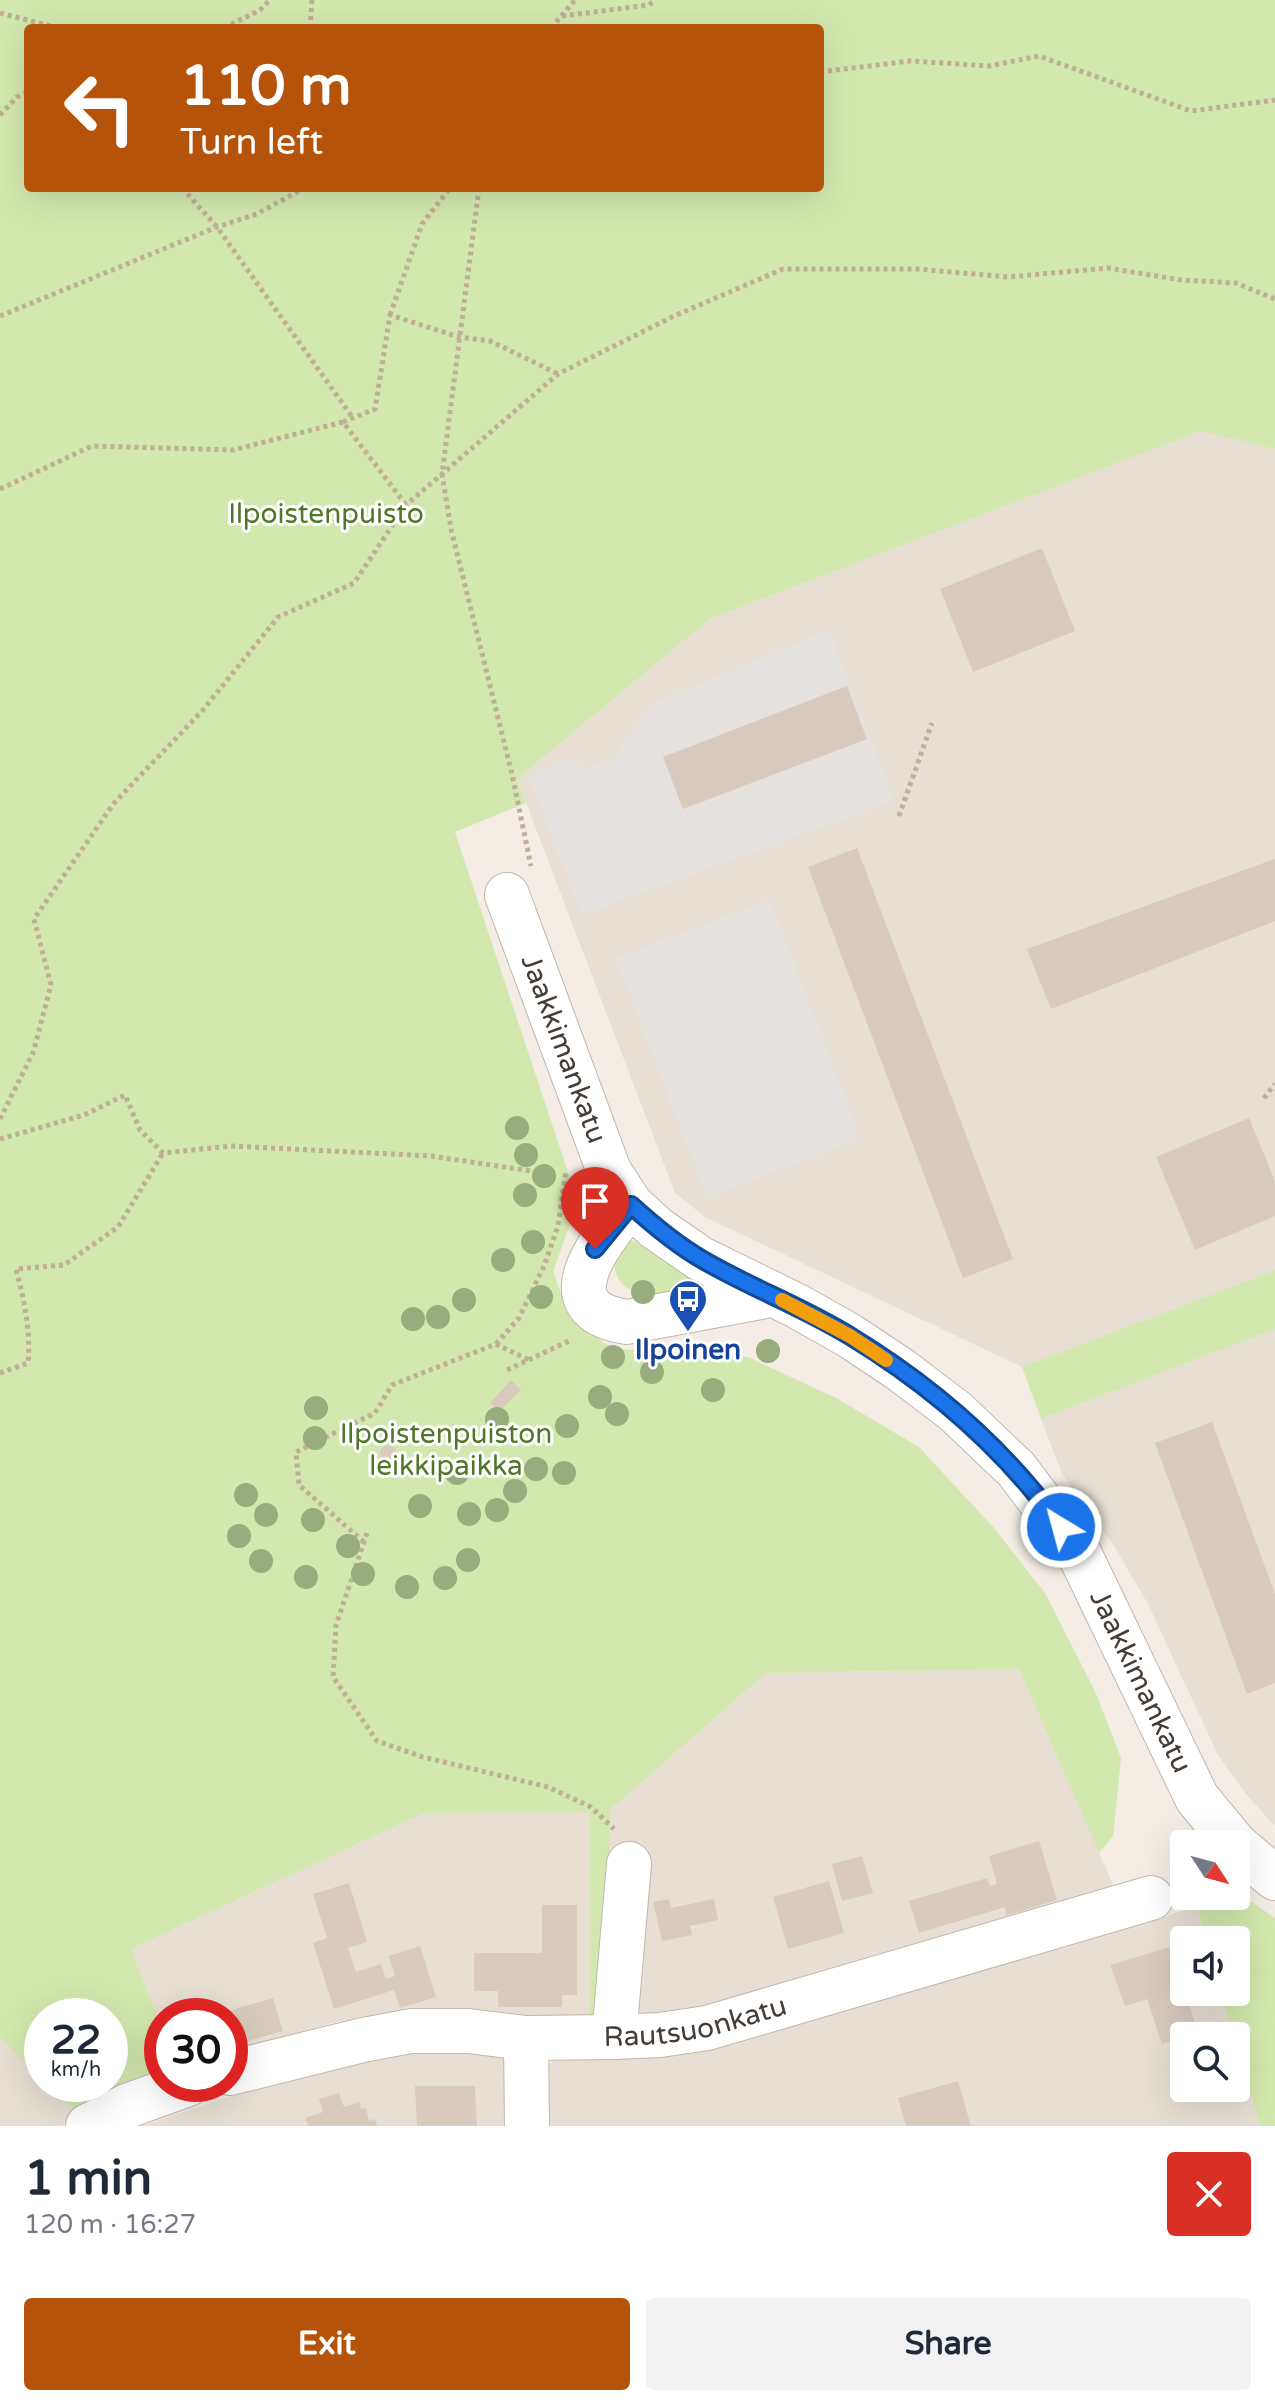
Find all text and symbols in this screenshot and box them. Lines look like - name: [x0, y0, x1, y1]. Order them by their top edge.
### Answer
- text: 110 m: [180, 53, 351, 120]
- icon: left: [48, 56, 152, 160]
- text: Turn left: [180, 121, 323, 164]
- park label: Ilpoistenpuisto: [228, 497, 424, 531]
- street label: Jaakkimankatu: [513, 950, 614, 1148]
- pin: [561, 1167, 629, 1249]
- icon: arrive: [573, 1179, 617, 1223]
- bus stop icon: Ilpoinen: [667, 1278, 709, 1333]
- place label: Ilpoinen: [635, 1333, 741, 1367]
- park label: Ilpoistenpuiston leikkipaikka: [340, 1417, 552, 1483]
- position arrow: [1019, 1485, 1103, 1569]
- street label: Jaakkimankatu: [1082, 1584, 1199, 1778]
- north arrow: [1170, 1830, 1250, 1910]
- map controls: [1170, 1830, 1250, 2102]
- button: sound: [1170, 1926, 1250, 2006]
- street label: Rautsuonkatu: [603, 1989, 791, 2054]
- speed limit sign: 30: [144, 1998, 248, 2102]
- text: 22: [51, 2016, 101, 2064]
- button: search: [1170, 2022, 1250, 2102]
- text: km/h: [51, 2058, 101, 2082]
- text: 1 min: [24, 2150, 152, 2208]
- button: close: [1167, 2152, 1251, 2236]
- text: 120 m · 16:27: [24, 2209, 196, 2240]
- button: Exit: [24, 2298, 630, 2390]
- button: Share: [646, 2298, 1251, 2390]

